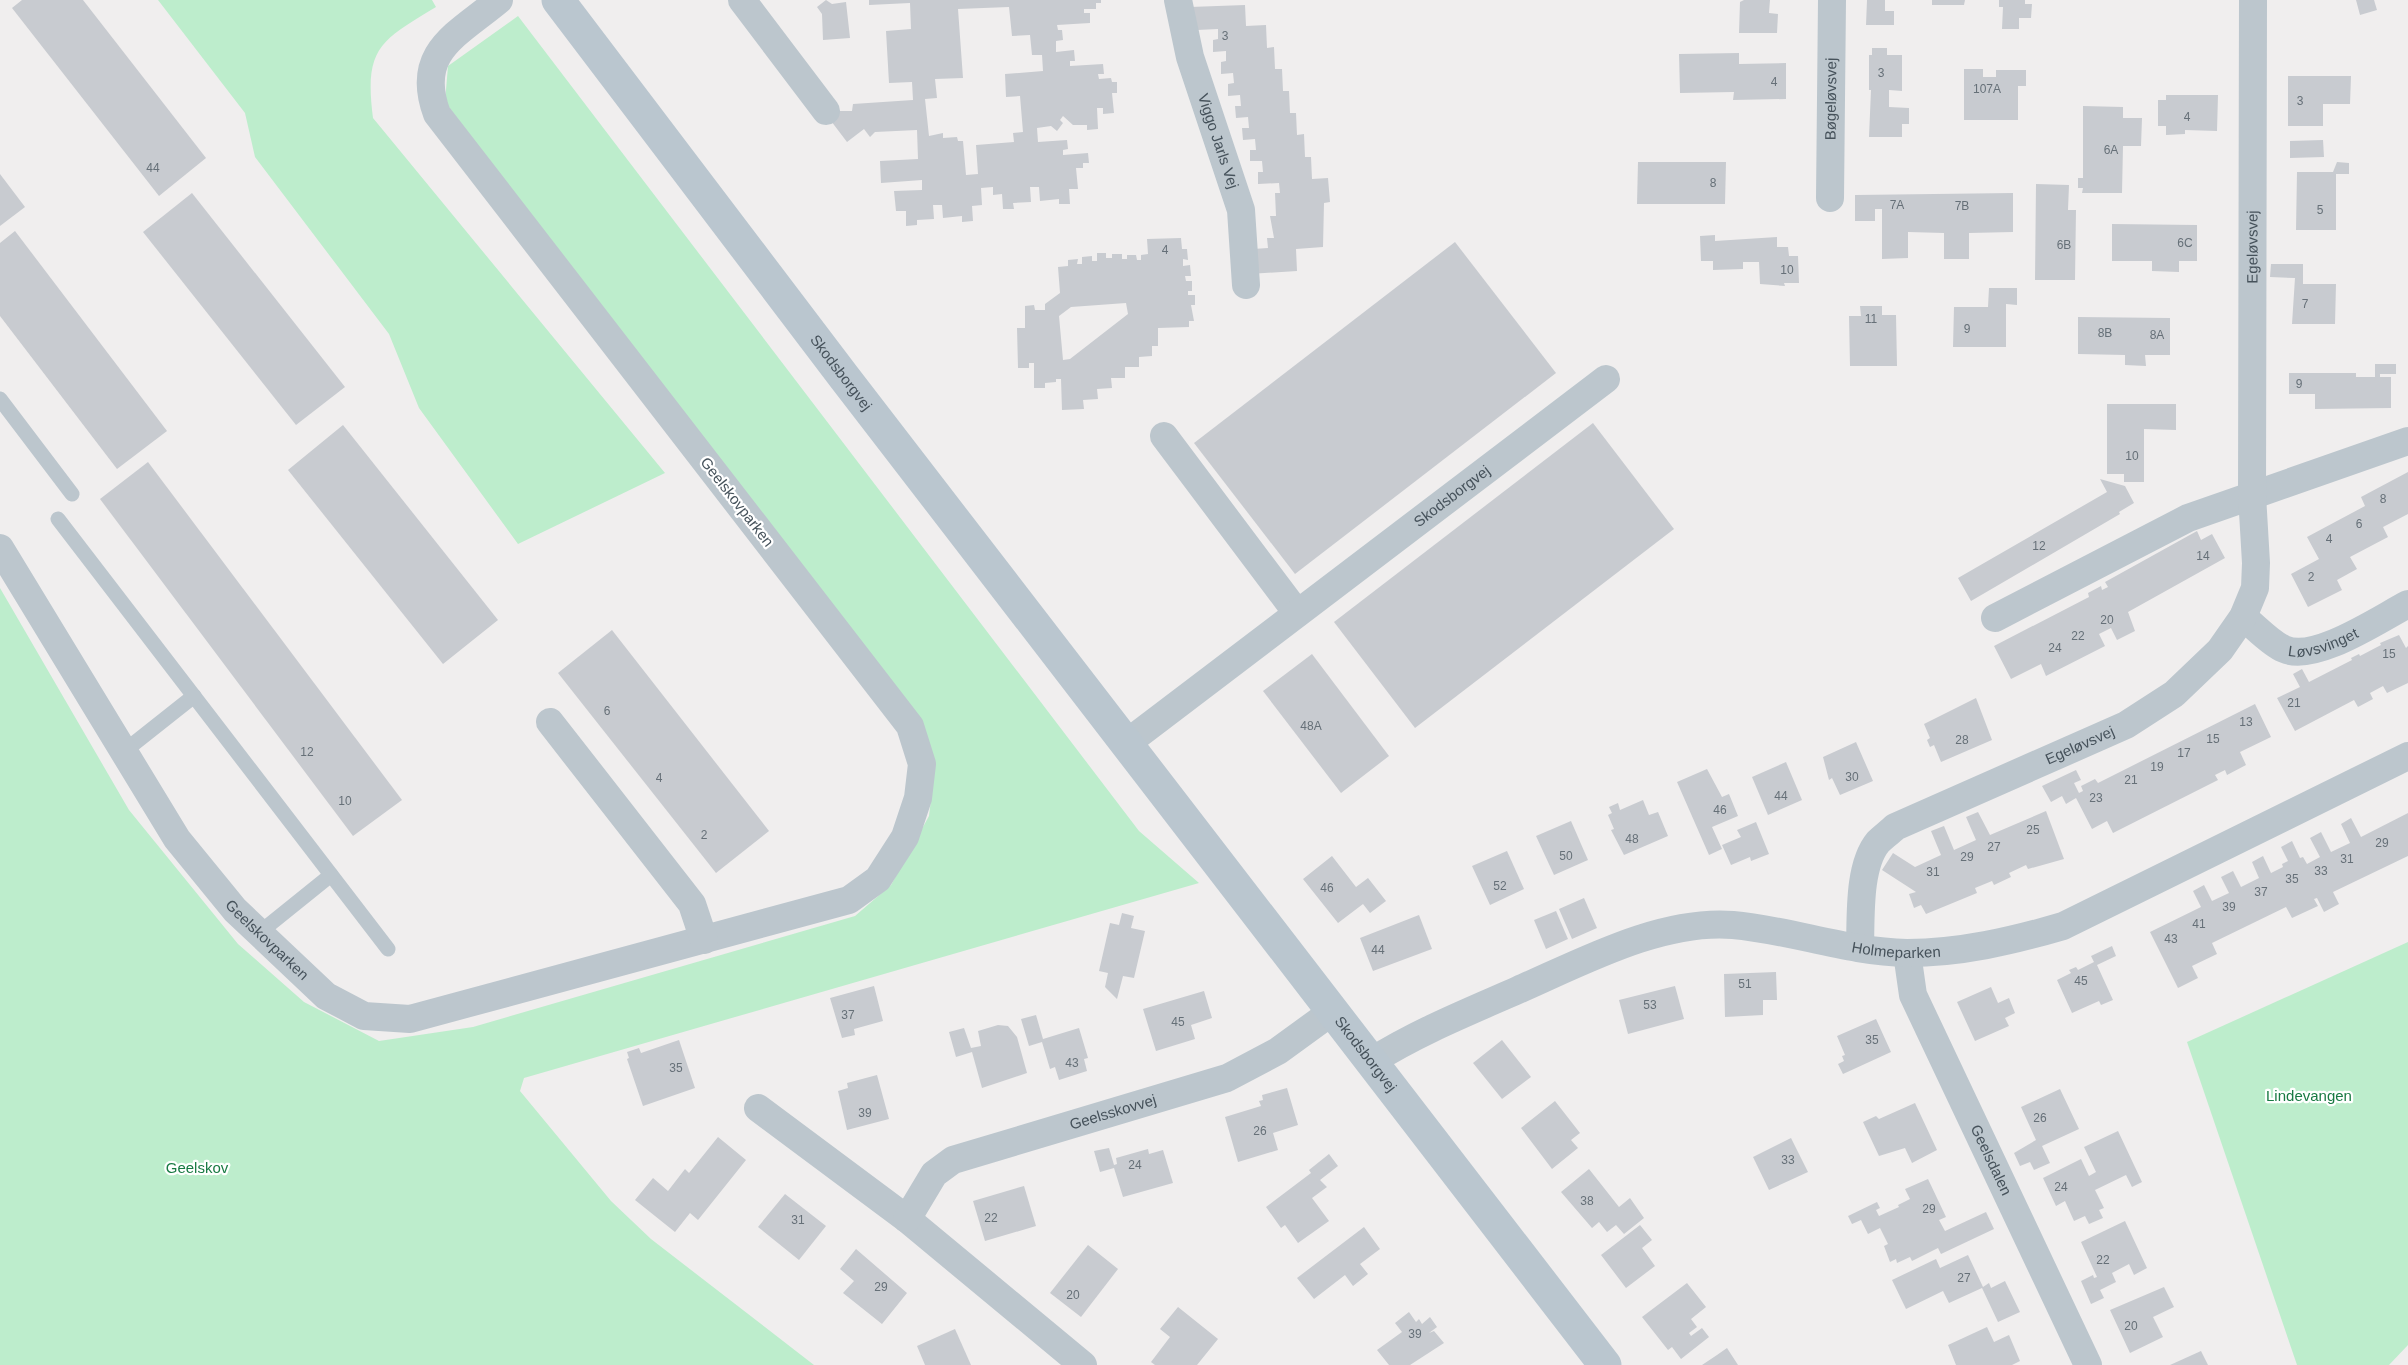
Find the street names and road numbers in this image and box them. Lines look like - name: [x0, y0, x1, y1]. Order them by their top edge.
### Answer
- street label: Bøgeløvsvej: [1822, 58, 1839, 140]
- street label: Viggo Jarls Vej: [1195, 91, 1242, 191]
- street label: Egeløvsvej: [2243, 210, 2261, 284]
- street label: Skodsborgvej: [807, 331, 876, 414]
- street label: Geelskovparken: [697, 454, 777, 550]
- street label: Skodsborgvej: [1410, 461, 1493, 530]
- street label: Løvsvinget: [2287, 624, 2361, 660]
- street label: Egeløvsvej: [2043, 722, 2117, 768]
- street label: Geelskovparken: [222, 896, 312, 983]
- street label: Holmeparken: [1850, 938, 1941, 961]
- street label: Skodsborgvej: [1332, 1013, 1400, 1095]
- street label: Geelsskovvej: [1068, 1091, 1158, 1133]
- street label: Geelsdalen: [1968, 1122, 2015, 1198]

